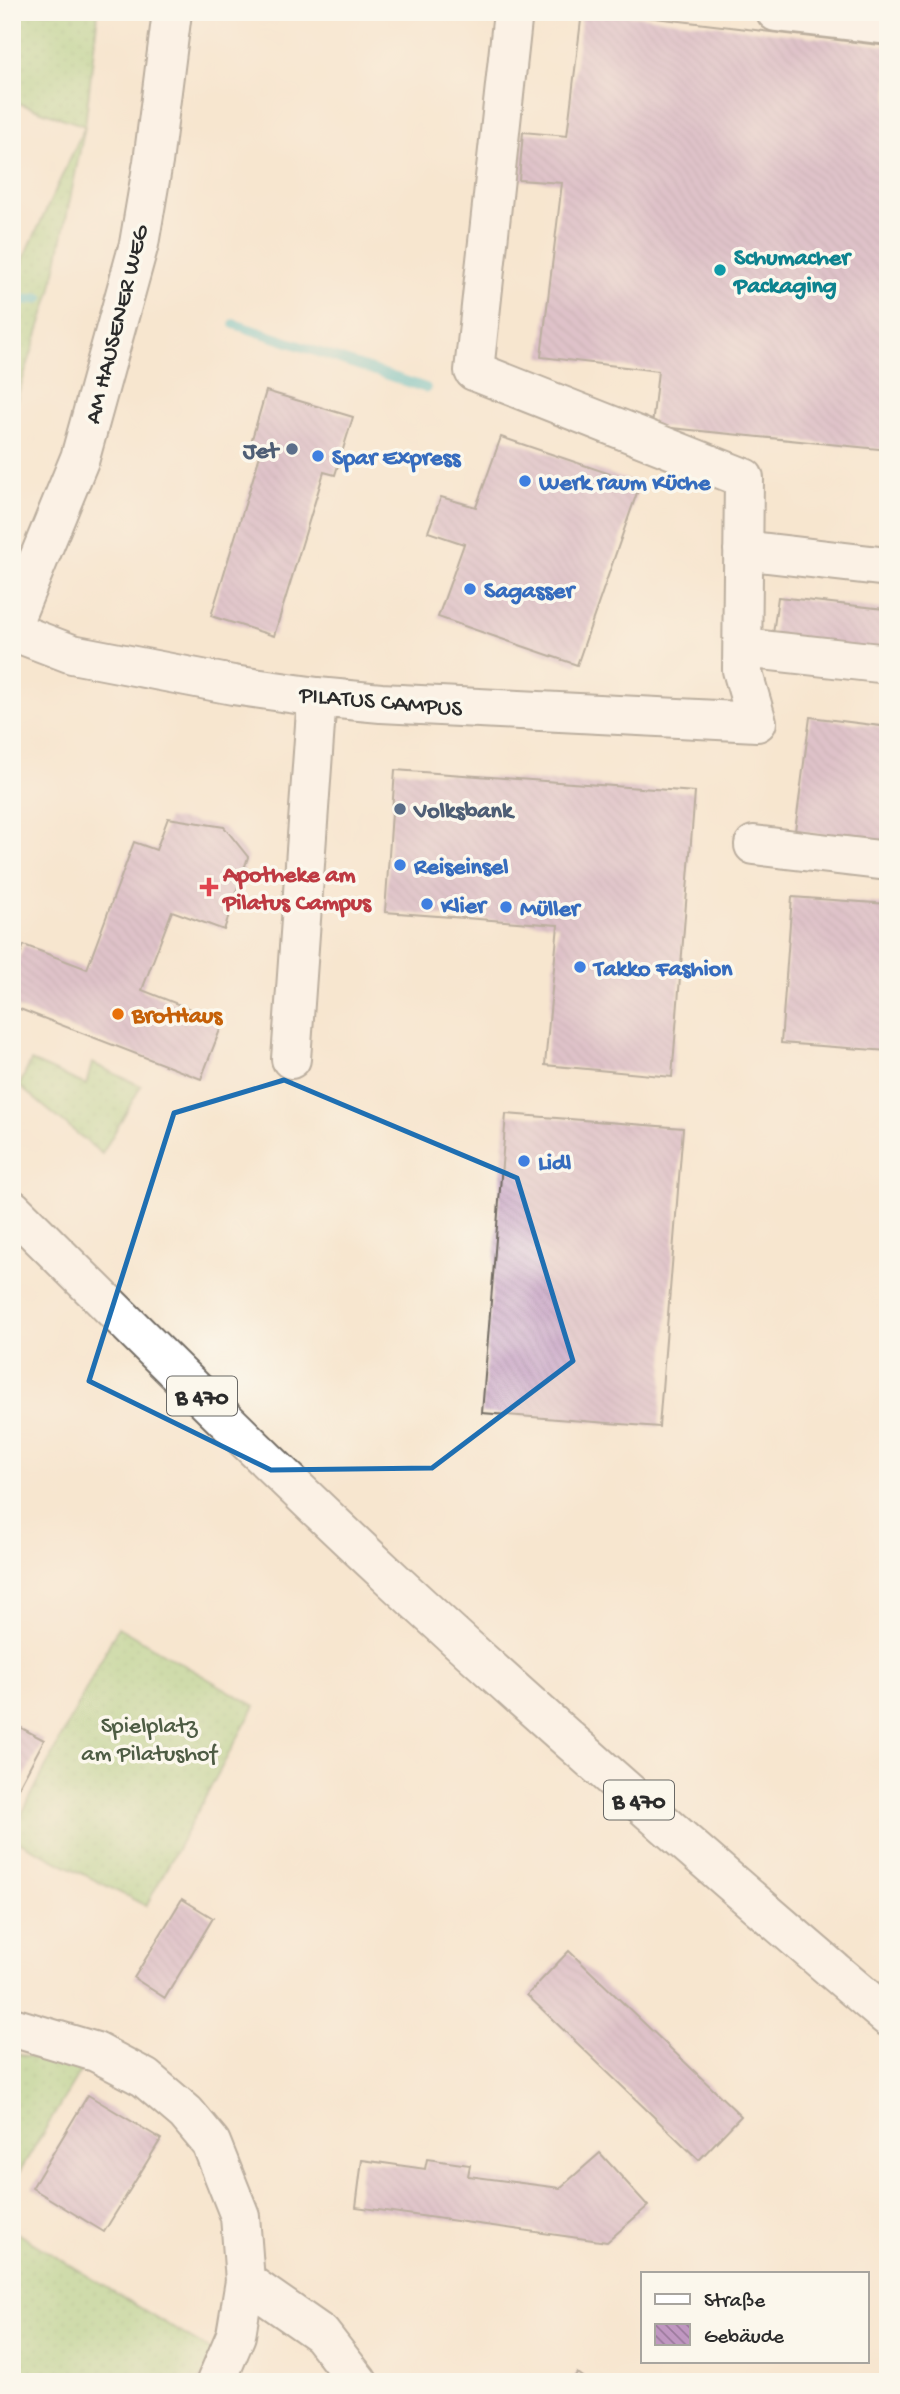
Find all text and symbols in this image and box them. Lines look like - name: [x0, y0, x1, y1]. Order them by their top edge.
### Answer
- street label: AM HAUSENER WEG: [80, 222, 157, 427]
- place label: Schumacher Packaging: [732, 245, 852, 302]
- marker: Schumacher Packaging: [712, 262, 728, 278]
- place label: Jet: [242, 438, 280, 467]
- marker: Jet: [284, 441, 300, 457]
- place label: Spar Express: [332, 445, 462, 474]
- marker: Spar Express: [310, 448, 326, 464]
- place label: Werk raum Küche: [538, 470, 712, 499]
- marker: Werk raum Küche: [517, 473, 533, 489]
- place label: Sagasser: [484, 578, 576, 607]
- marker: Sagasser: [462, 581, 478, 597]
- street label: PILATUS CAMPUS: [297, 682, 464, 725]
- place label: Volksbank: [413, 798, 516, 827]
- marker: Volksbank: [392, 801, 408, 817]
- place label: Reiseinsel: [413, 854, 509, 883]
- marker: Reiseinsel: [392, 857, 408, 873]
- place label: Apotheke am Pilatus Campus: [221, 862, 372, 919]
- marker: Apotheke am Pilatus Campus: [201, 879, 217, 895]
- place label: Klier: [440, 893, 488, 922]
- marker: Klier: [419, 896, 435, 912]
- place label: Müller: [520, 896, 582, 925]
- marker: Müller: [498, 899, 514, 915]
- place label: Takko Fashion: [592, 956, 733, 985]
- marker: Takko Fashion: [572, 959, 588, 975]
- place label: BrotHaus: [131, 1003, 223, 1032]
- marker: BrotHaus: [110, 1006, 126, 1022]
- place label: Lidl: [538, 1150, 571, 1179]
- marker: Lidl: [516, 1153, 532, 1169]
- road number: B 470: [167, 1376, 237, 1415]
- park label: Spielplatz am Pilatushof: [81, 1713, 218, 1770]
- road number: B 470: [604, 1781, 674, 1820]
- legend: [641, 2272, 869, 2362]
- text: Straße: [704, 2290, 766, 2315]
- text: Gebäude: [704, 2326, 785, 2351]

